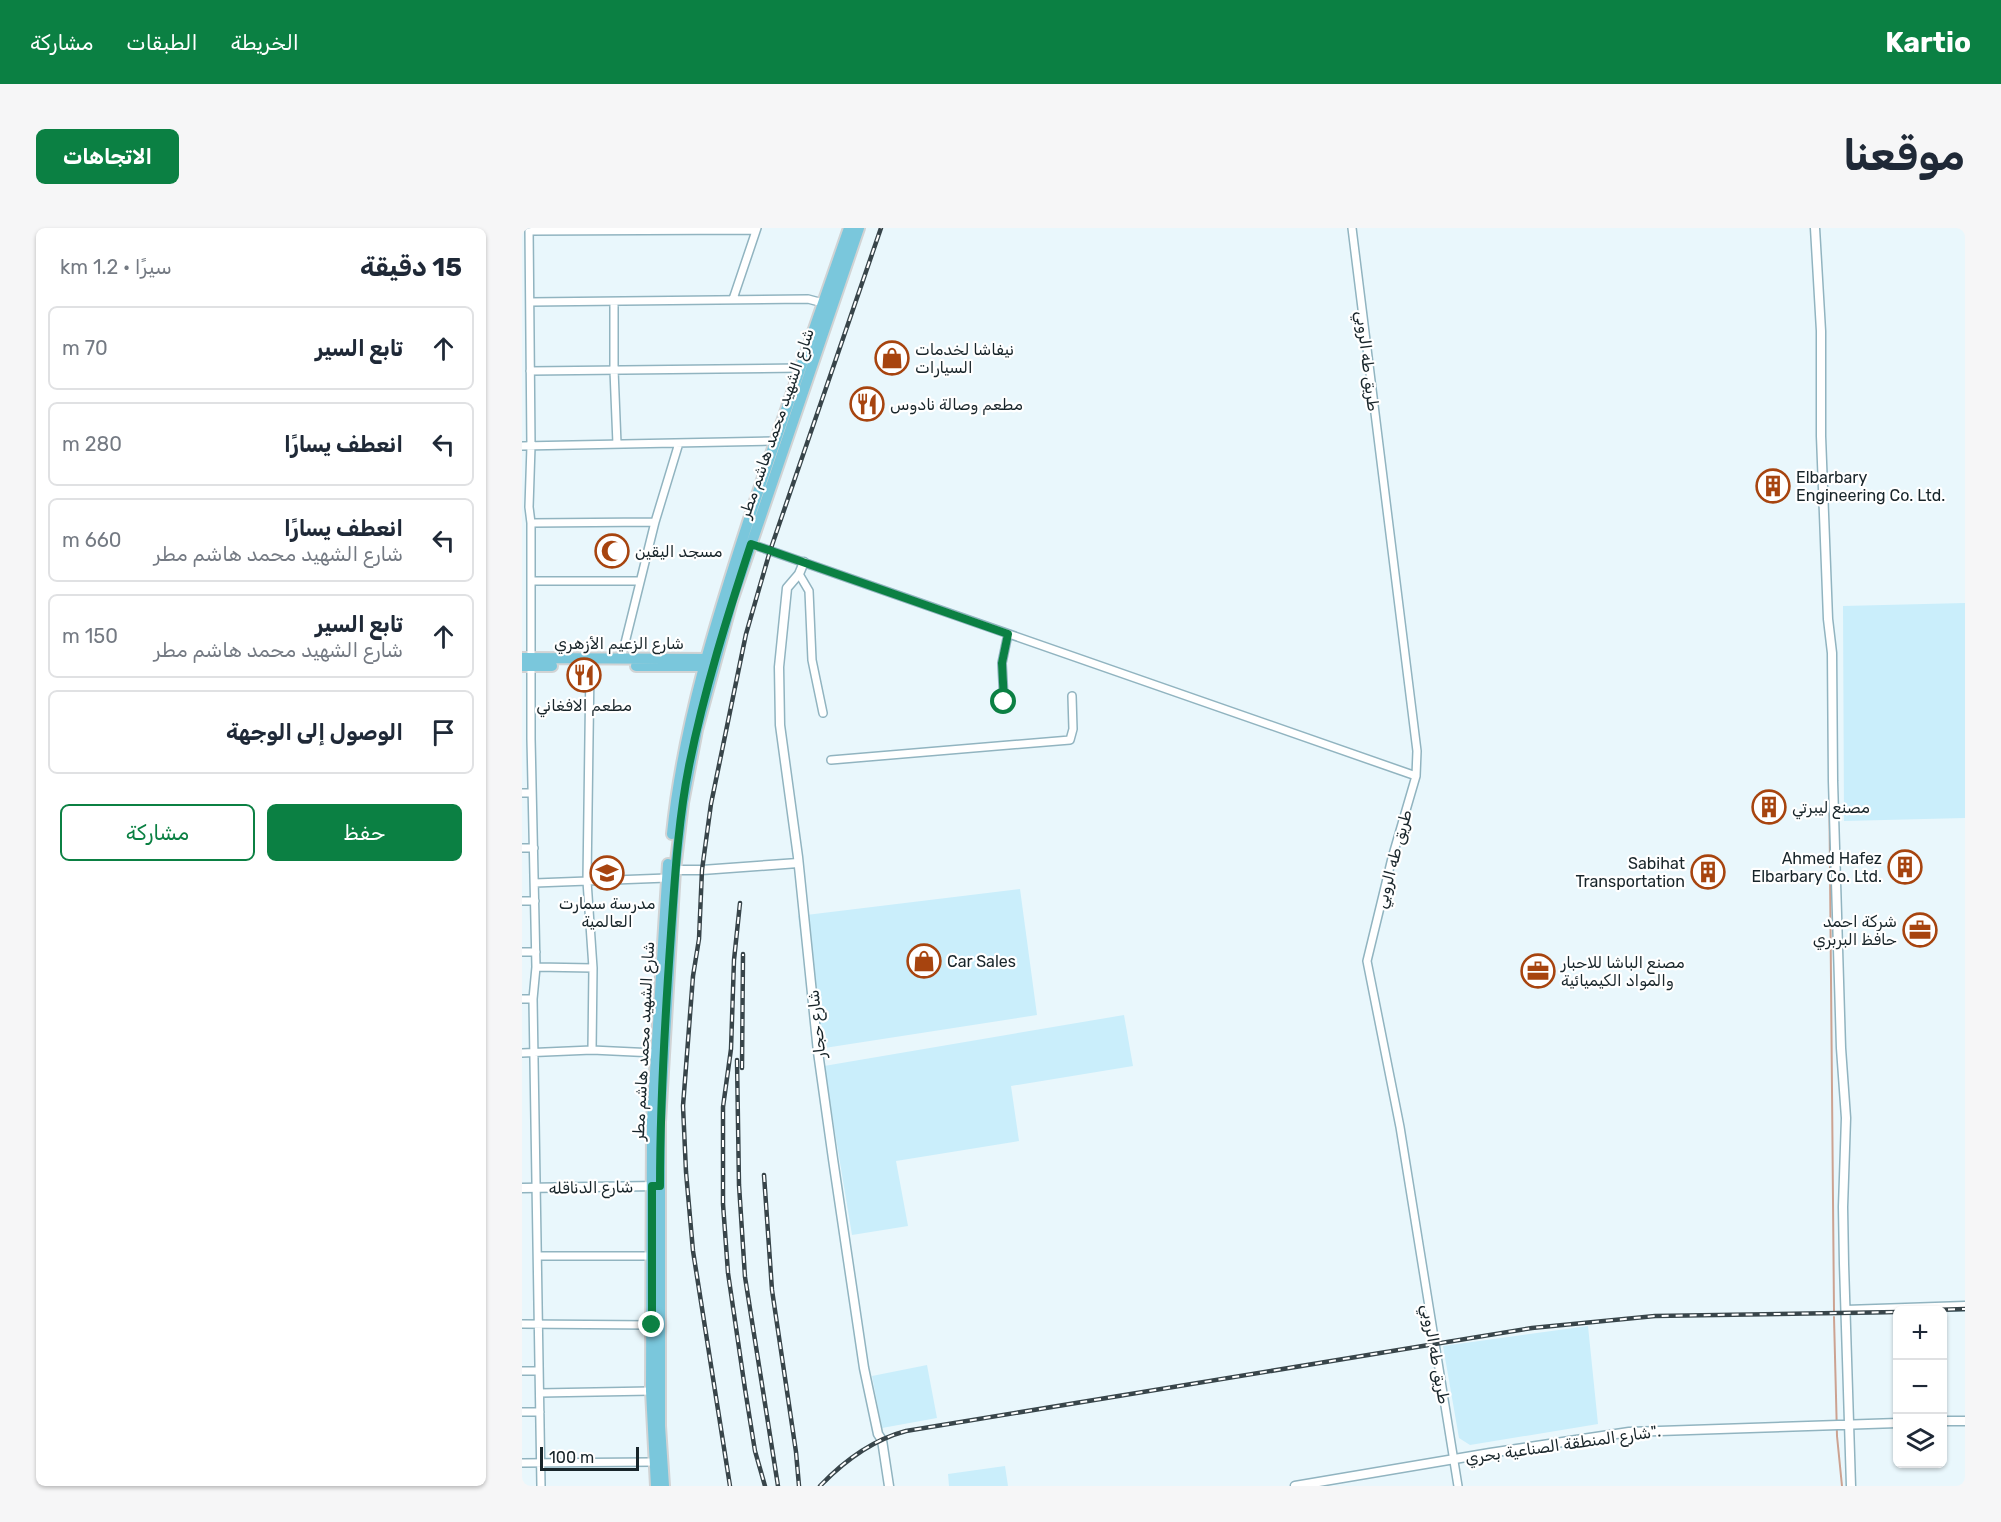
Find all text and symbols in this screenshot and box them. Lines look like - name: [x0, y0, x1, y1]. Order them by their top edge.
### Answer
- text: Kartio: [1885, 26, 1971, 59]
- text: مشاركة: [30, 30, 93, 55]
- text: الطبقات: [126, 30, 198, 55]
- text: الخريطة: [231, 30, 299, 55]
- button: الاتجاهات: [36, 129, 179, 184]
- text: موقعنا: [1843, 131, 1965, 181]
- text: 15 دقيقة: [360, 252, 462, 283]
- text: سيرًا · 1.2 km: [60, 255, 172, 279]
- street label: طريق طه الروبي: [1349, 310, 1383, 413]
- street label: شارع الشهيد محمد هاشم مطر: [735, 326, 820, 522]
- icon: ahead: [427, 332, 460, 365]
- text: تابع السير: [315, 335, 403, 362]
- text: 70 m: [62, 336, 108, 360]
- shop icon: نيفاشا لخدمات السيارات: [874, 340, 910, 376]
- place label: نيفاشا لخدمات السيارات: [915, 340, 1014, 378]
- restaurant icon: مطعم وصالة نادوس: [849, 386, 885, 422]
- place label: مطعم وصالة نادوس: [890, 395, 1023, 415]
- icon: left: [427, 428, 460, 461]
- text: انعطف يسارًا: [284, 431, 403, 458]
- text: 280 m: [62, 432, 122, 456]
- building icon: Elbarbary Engineering Co. Ltd.: [1755, 468, 1791, 504]
- place label: Elbarbary Engineering Co. Ltd.: [1796, 468, 1945, 505]
- text: انعطف يسارًا: [284, 515, 403, 542]
- icon: left: [427, 524, 460, 557]
- text: 660 m: [62, 528, 122, 552]
- mosque icon: مسجد اليقين: [594, 533, 630, 569]
- text: شارع الشهيد محمد هاشم مطر: [154, 542, 403, 566]
- place label: مسجد اليقين: [635, 542, 723, 561]
- text: تابع السير: [315, 611, 403, 638]
- icon: ahead: [427, 620, 460, 653]
- text: 150 m: [62, 624, 118, 648]
- street label: شارع الزعيم الأزهري: [554, 634, 684, 655]
- text: شارع الشهيد محمد هاشم مطر: [154, 638, 403, 662]
- restaurant icon: مطعم الافغاني: [566, 657, 602, 693]
- route start: [990, 688, 1016, 714]
- place label: مطعم الافغاني: [536, 696, 632, 718]
- icon: arrive: [427, 716, 460, 749]
- text: الوصول إلى الوجهة: [226, 719, 403, 746]
- building icon: مصنع ليبرتي: [1751, 789, 1787, 825]
- place label: مصنع ليبرتي: [1792, 798, 1870, 820]
- button: مشاركة: [60, 804, 255, 861]
- button: حفظ: [267, 804, 462, 861]
- street label: طريق طه الروبي: [1371, 808, 1419, 911]
- place label: Ahmed Hafez Elbarbary Co. Ltd.: [1752, 849, 1882, 886]
- building icon: Ahmed Hafez Elbarbary Co. Ltd.: [1887, 849, 1923, 885]
- place label: Sabihat Transportation: [1576, 854, 1685, 891]
- building icon: Sabihat Transportation: [1690, 854, 1726, 890]
- school or university icon: مدرسة سمارت العالمية: [589, 855, 625, 891]
- place label: مدرسة سمارت العالمية: [559, 894, 655, 931]
- place label: شركة احمد حافظ البربري: [1813, 912, 1897, 951]
- office icon: شركة احمد حافظ البربري: [1902, 912, 1938, 948]
- street label: شارع الشهيد محمد هاشم مطر: [629, 941, 660, 1142]
- shop icon: Car Sales: [906, 943, 942, 979]
- place label: Car Sales: [947, 952, 1016, 971]
- office icon: مصنع الباشا للاحبار والمواد الكيميائية: [1520, 953, 1556, 989]
- place label: مصنع الباشا للاحبار والمواد الكيميائية: [1560, 953, 1685, 991]
- street label: شارع حجار: [803, 989, 832, 1060]
- street label: شارع الدناقله: [549, 1177, 634, 1200]
- street label: طريق طه الروبي: [1414, 1303, 1454, 1406]
- map controls: [1893, 1306, 1947, 1468]
- button: +: [1893, 1306, 1947, 1360]
- route end: [638, 1311, 664, 1337]
- button: −: [1893, 1360, 1947, 1414]
- button: layers: [1893, 1414, 1947, 1468]
- street label: شارع المنطقة الصناعية بحري".: [1464, 1421, 1662, 1470]
- scale bar: [540, 1444, 639, 1472]
- text: 100 m: [549, 1448, 594, 1467]

